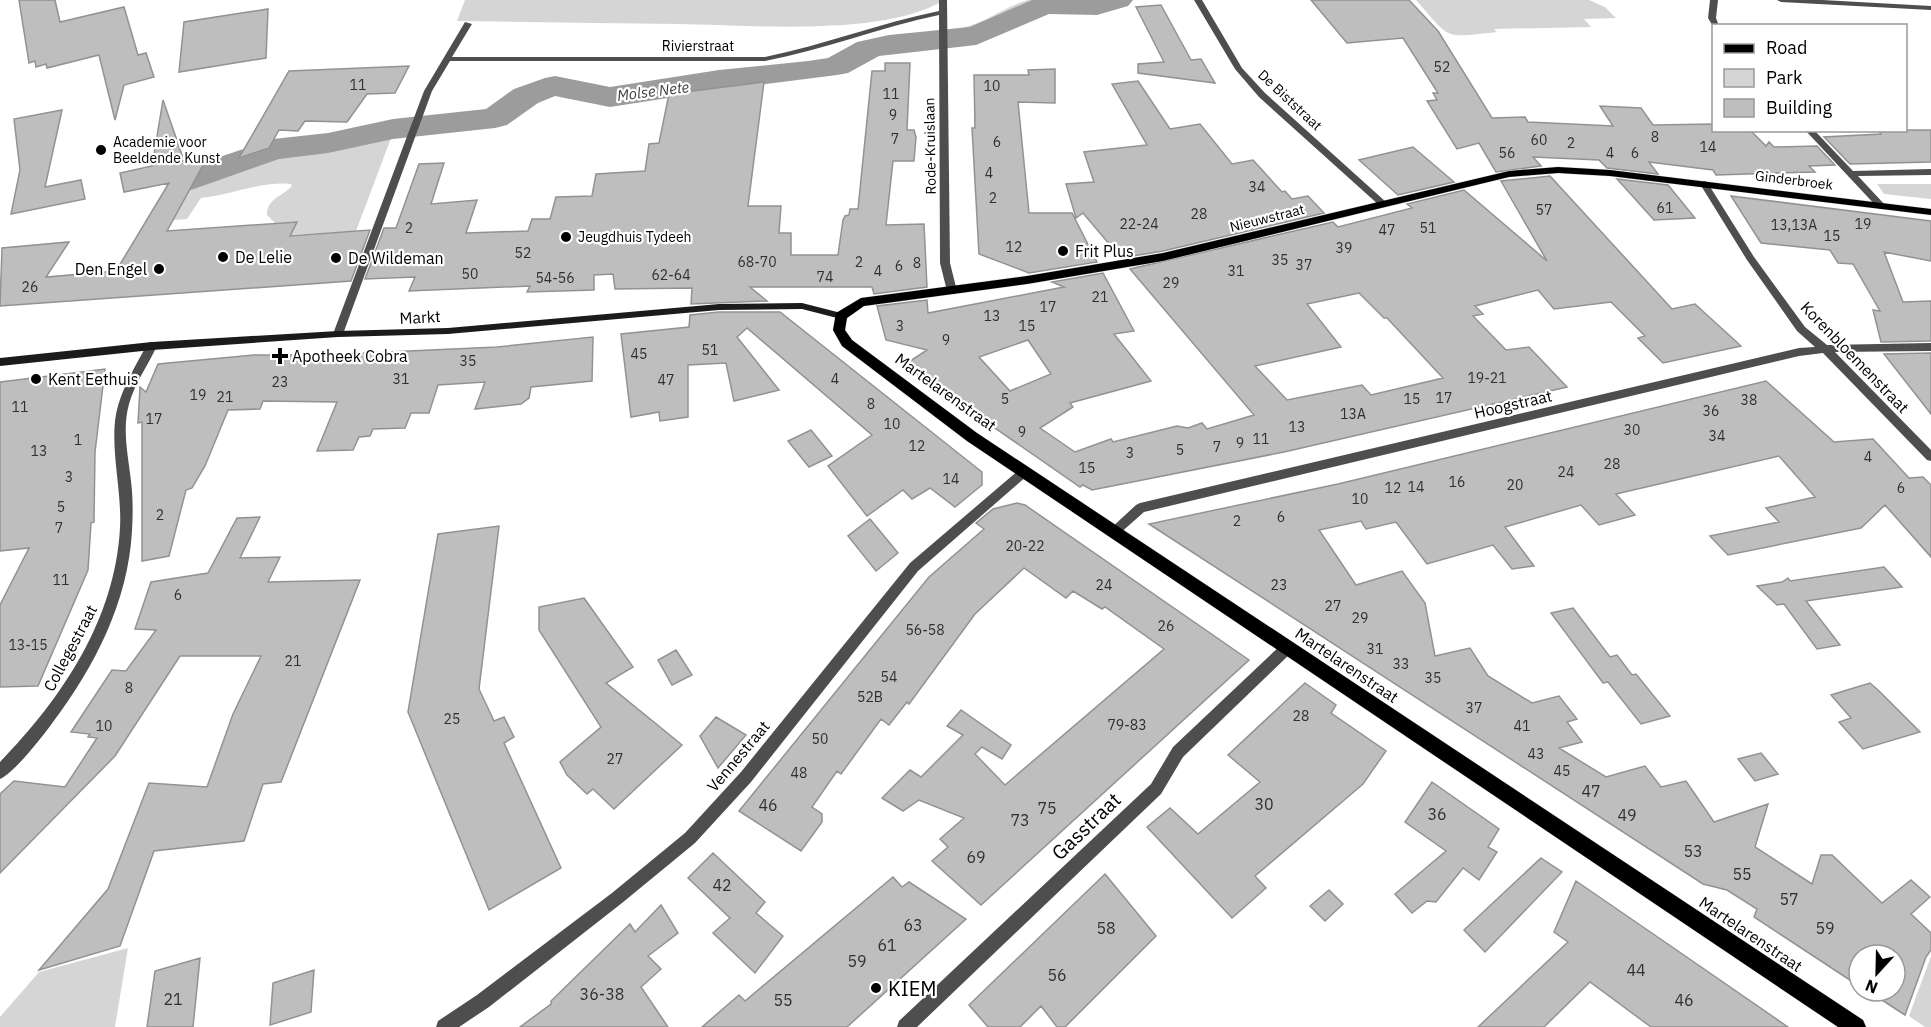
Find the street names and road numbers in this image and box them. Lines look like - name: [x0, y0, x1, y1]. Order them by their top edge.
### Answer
- street label: Rivierstraat: [662, 37, 734, 55]
- street label: De Biststraat: [1254, 66, 1326, 134]
- street label: Rode-Kruislaan: [920, 97, 940, 195]
- street label: Ginderbroek: [1754, 166, 1835, 194]
- street label: Nieuwstraat: [1228, 200, 1306, 236]
- street label: Korenbloemenstraat: [1797, 297, 1913, 417]
- street label: Markt: [399, 306, 441, 328]
- street label: Martelarenstraat: [892, 349, 1000, 435]
- street label: Hoogstraat: [1472, 385, 1554, 423]
- street label: Collegestraat: [39, 601, 101, 695]
- street label: Martelarenstraat: [1292, 623, 1402, 707]
- street label: Vennestraat: [702, 716, 774, 796]
- street label: Gasstraat: [1046, 786, 1126, 866]
- street label: Martelarenstraat: [1696, 892, 1806, 976]

